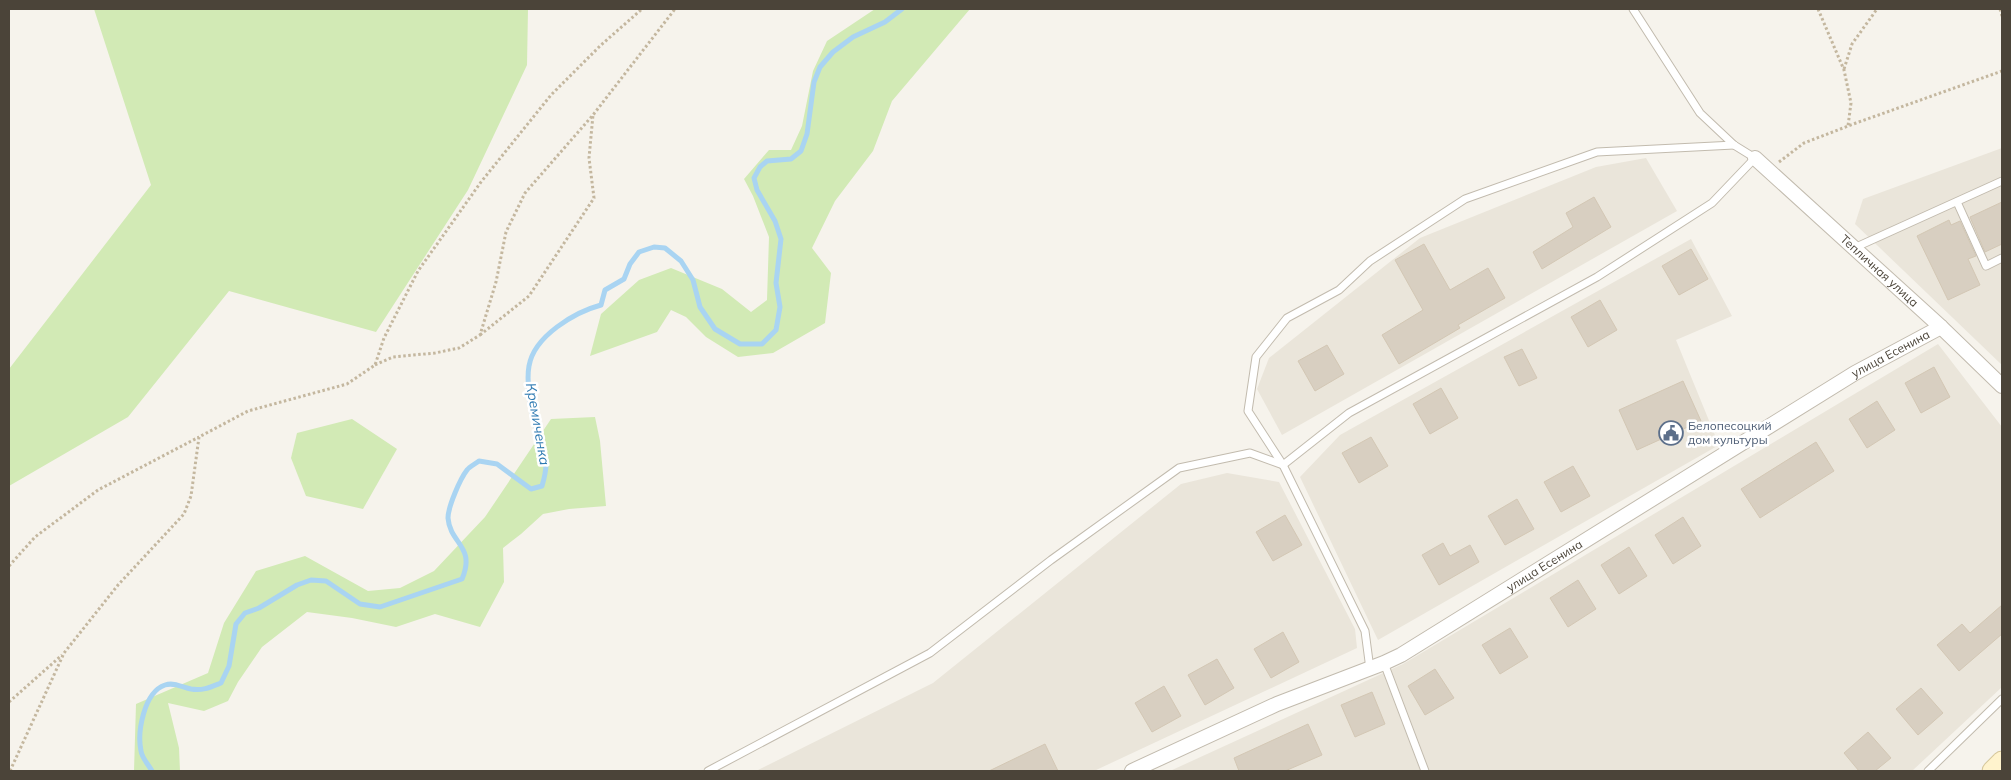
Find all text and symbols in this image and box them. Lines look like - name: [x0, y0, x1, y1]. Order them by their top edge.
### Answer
- street label: Тепличная улица: [1837, 231, 1922, 310]
- street label: улица Есенина: [1849, 326, 1932, 381]
- water label: Кремиченка: [522, 381, 554, 467]
- place label: Белопесоцкий дом культуры: [1688, 418, 1772, 447]
- public building icon: Белопесоцкий дом культуры: [1658, 420, 1684, 446]
- street label: улица Есенина: [1503, 536, 1585, 595]

